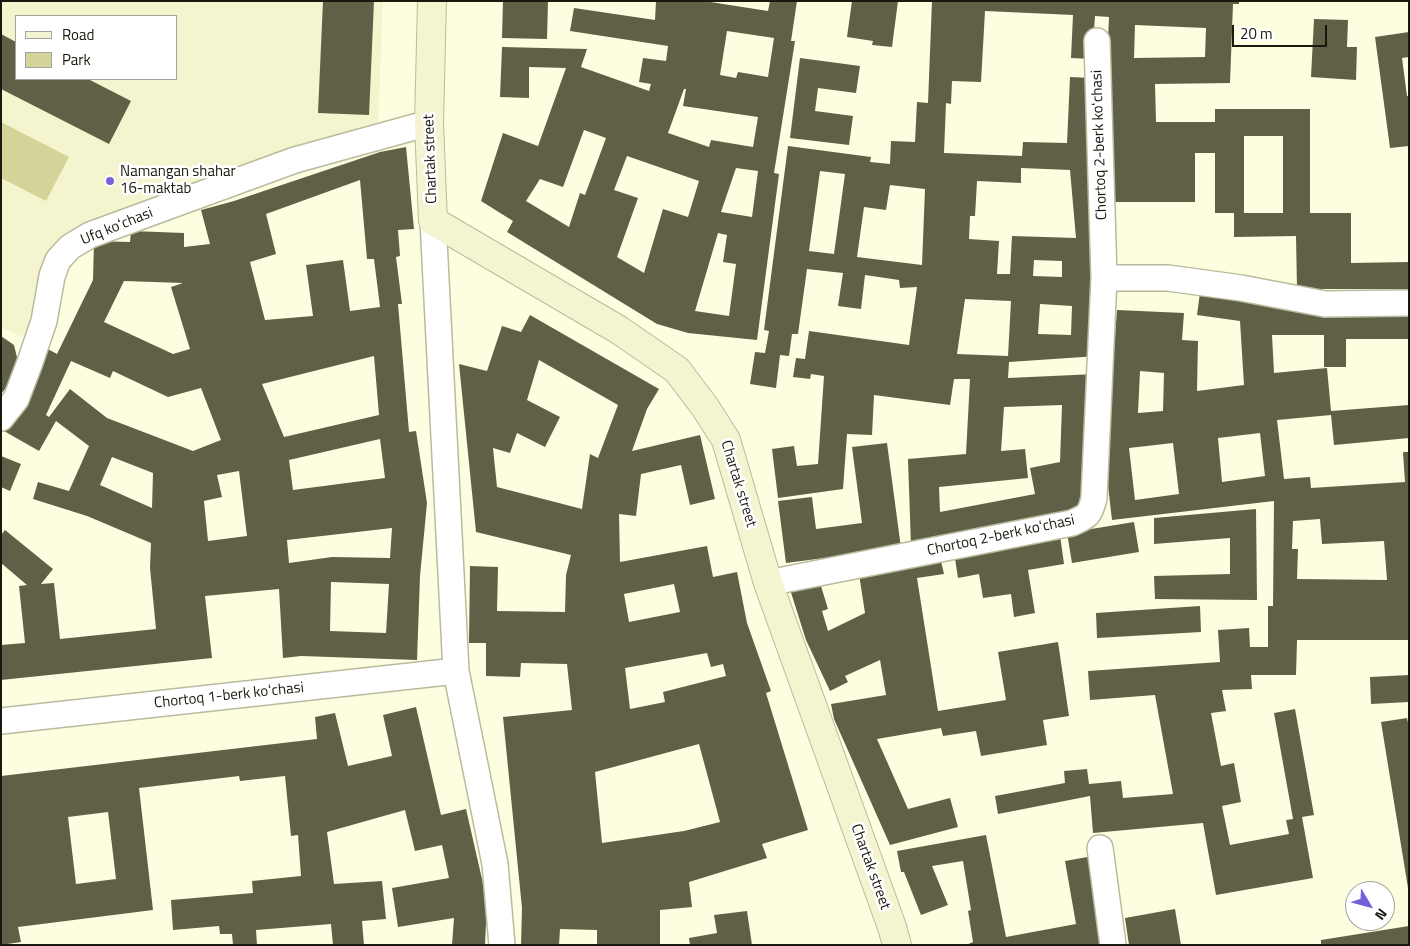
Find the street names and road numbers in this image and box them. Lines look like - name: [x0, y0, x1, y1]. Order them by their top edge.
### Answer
- street label: Chortoq 2-berk koʻchasi: [1088, 70, 1112, 220]
- street label: Chartak street: [420, 114, 442, 204]
- street label: Ufq koʻchasi: [78, 204, 156, 250]
- street label: Chartak street: [716, 438, 760, 530]
- street label: Chortoq 2-berk koʻchasi: [926, 512, 1076, 560]
- street label: Chortoq 1-berk koʻchasi: [153, 679, 305, 713]
- street label: Chartak street: [846, 822, 894, 912]

